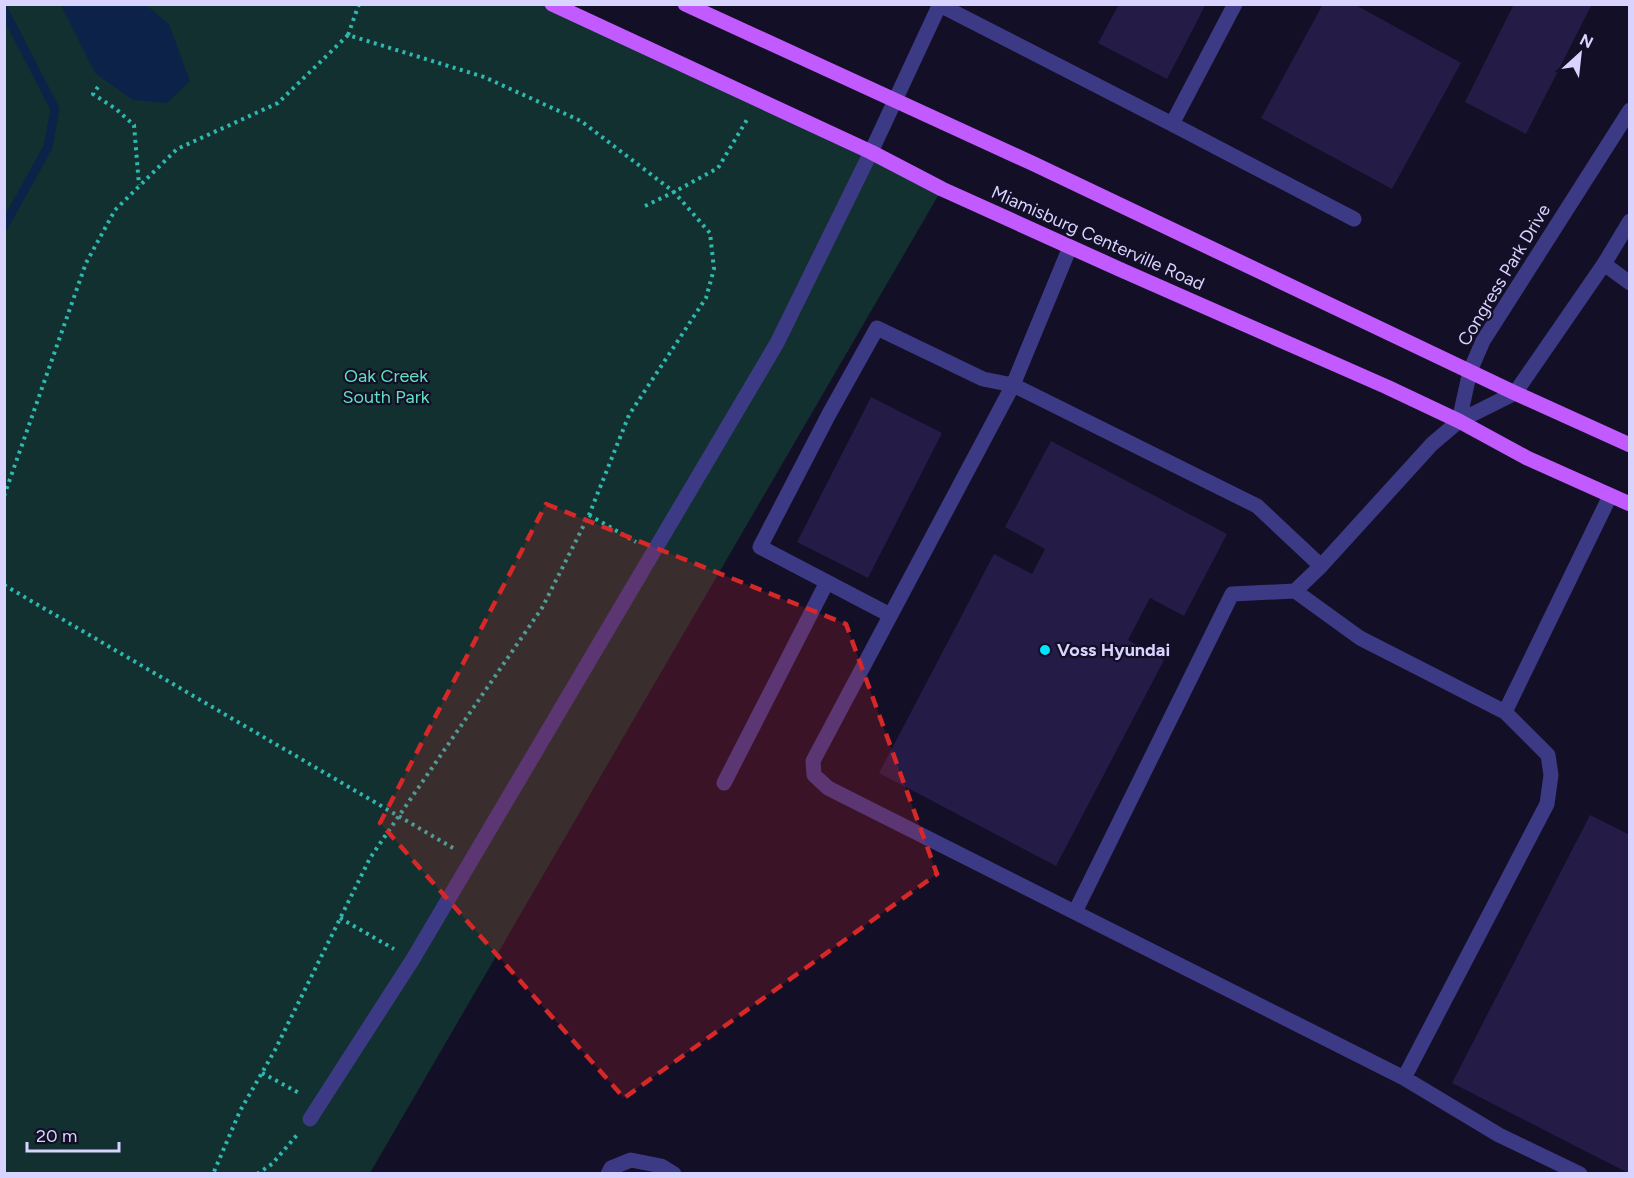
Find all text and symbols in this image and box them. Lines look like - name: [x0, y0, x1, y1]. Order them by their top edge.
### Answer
- north arrow: [1550, 24, 1610, 84]
- text: N: [1577, 30, 1596, 52]
- street label: Miamisburg Centerville Road: [988, 181, 1208, 295]
- street label: Congress Park Drive: [1453, 200, 1555, 350]
- park label: Oak Creek South Park: [342, 365, 430, 408]
- place label: Voss Hyundai: [1057, 639, 1170, 661]
- marker: Voss Hyundai: [1038, 643, 1052, 657]
- scale bar: [27, 1115, 118, 1153]
- text: 20 m: [36, 1125, 77, 1147]

